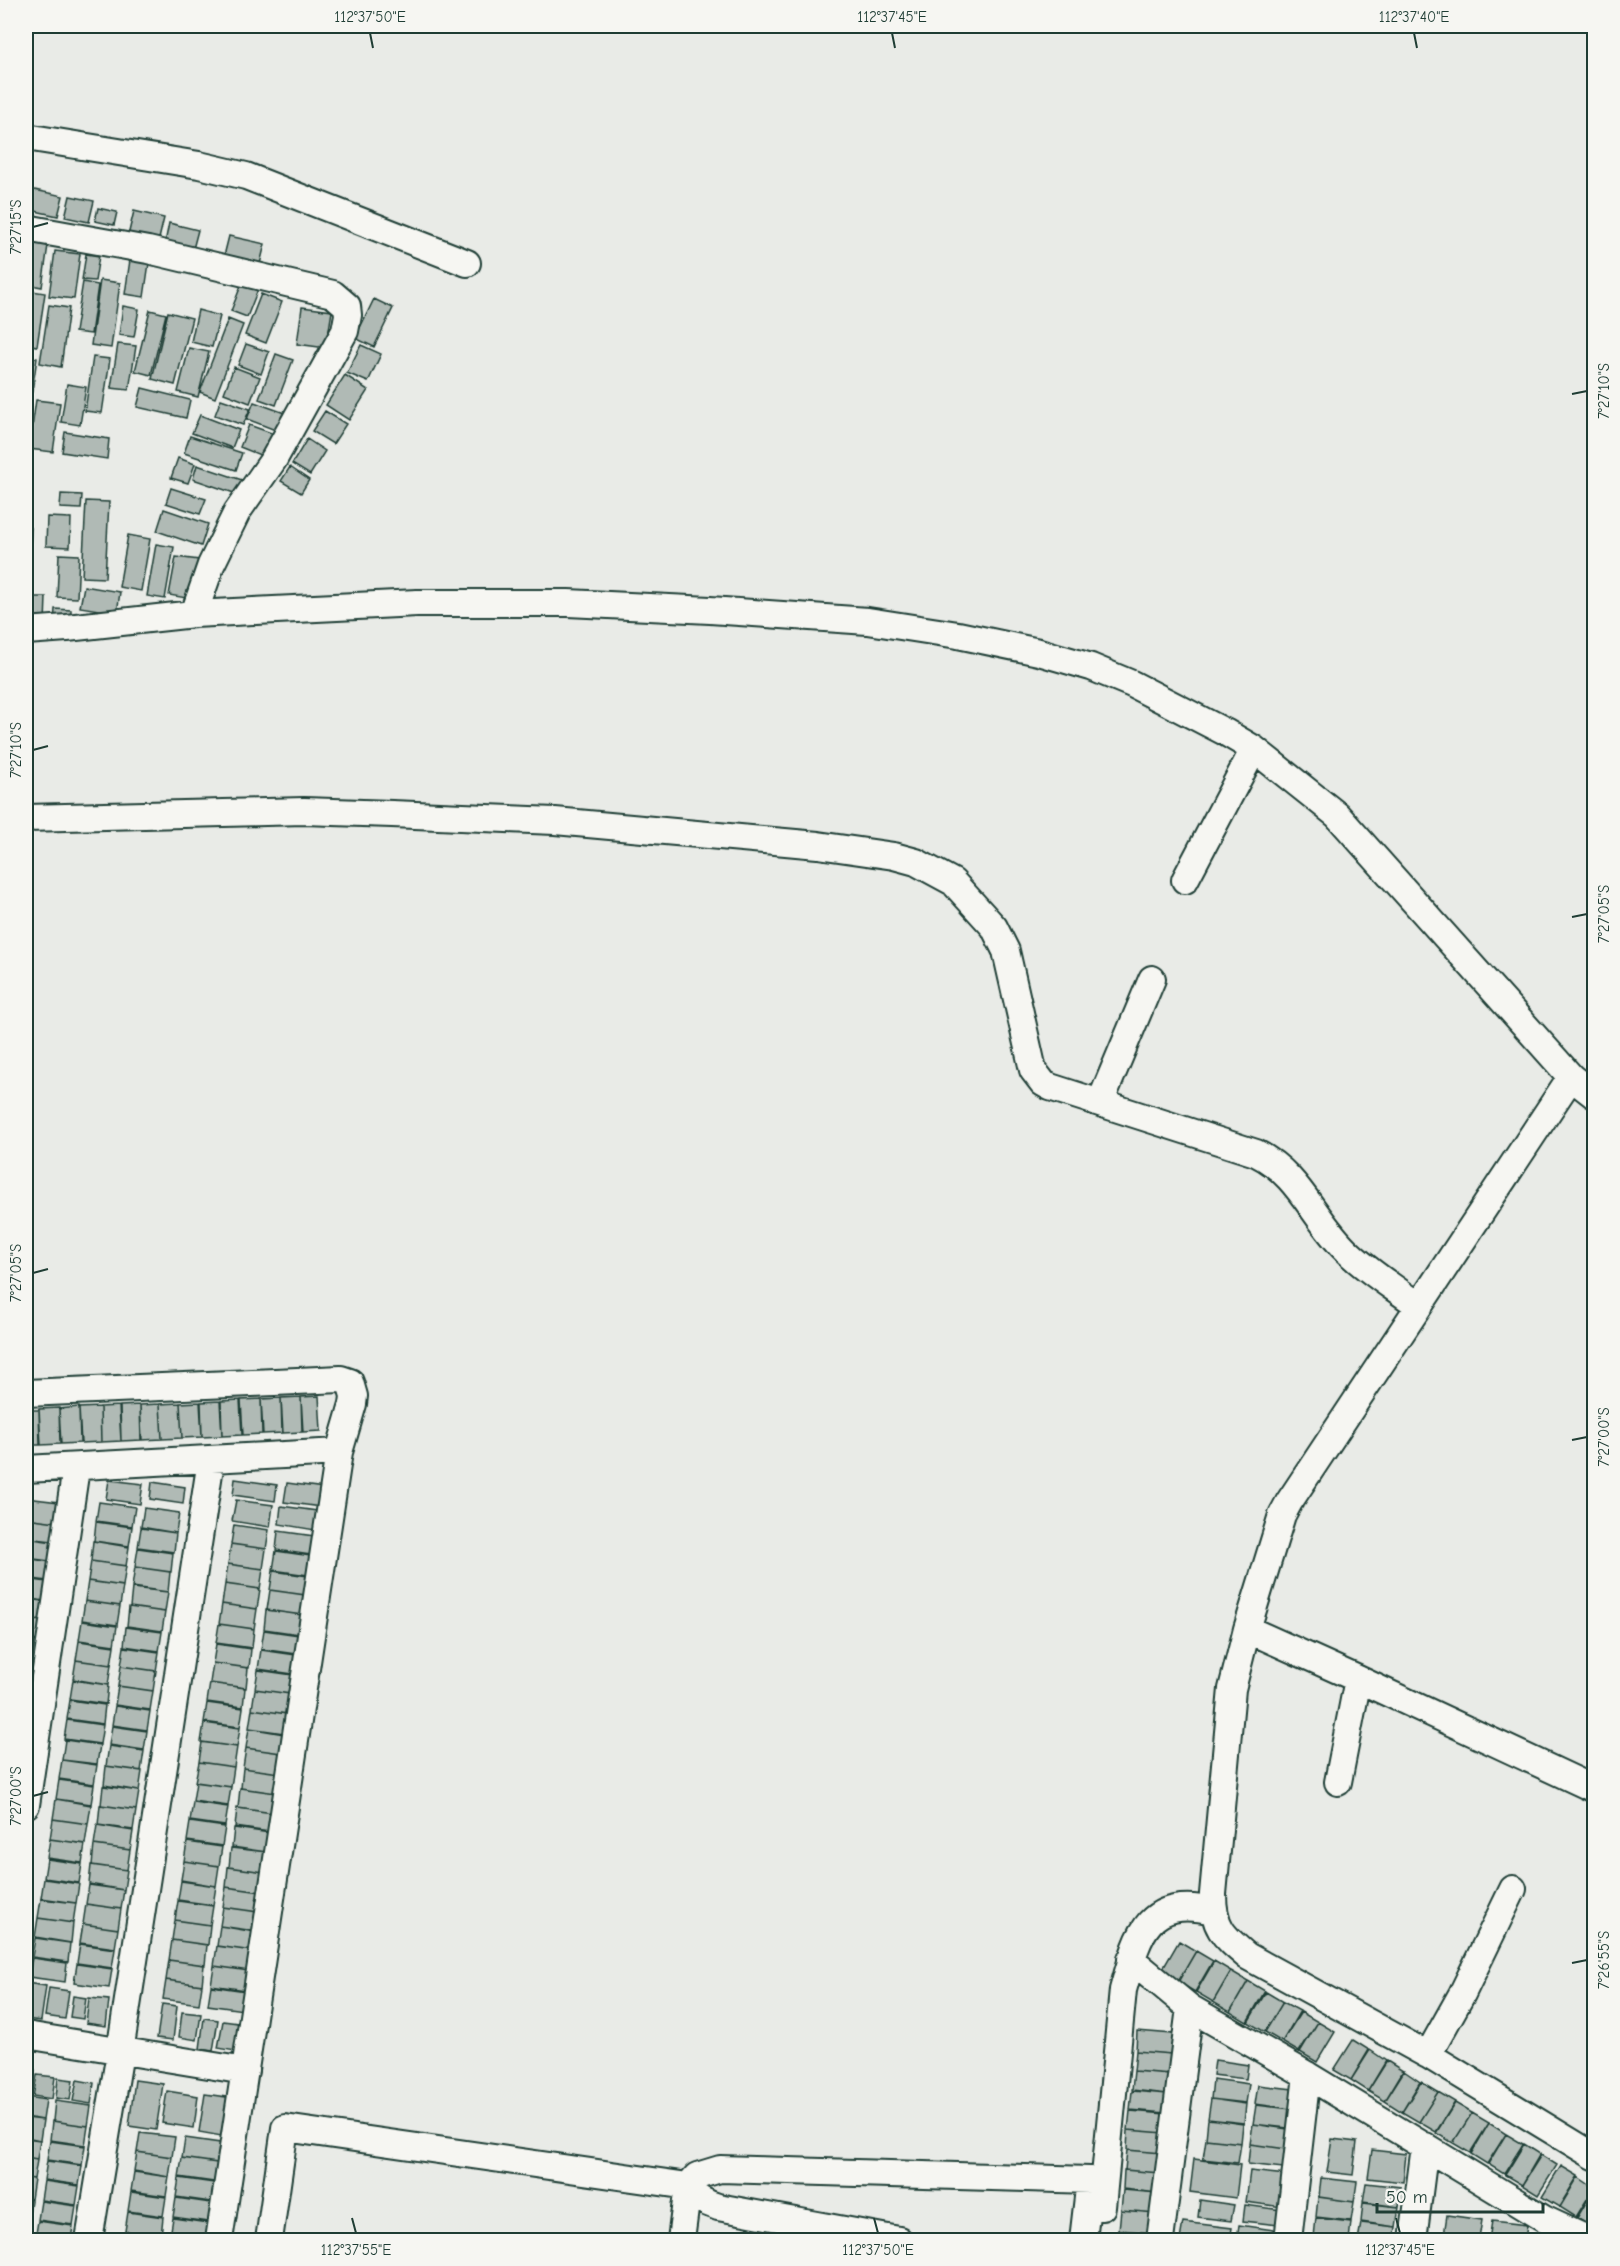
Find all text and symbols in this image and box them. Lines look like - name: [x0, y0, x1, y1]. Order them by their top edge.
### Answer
- text: 112°37'50"E: [334, 8, 406, 26]
- text: 112°37'45"E: [857, 8, 927, 26]
- text: 112°37'40"E: [1379, 8, 1449, 26]
- text: 7°27'15"S: [7, 199, 25, 255]
- text: 7°27'10"S: [1595, 363, 1613, 419]
- text: 7°27'10"S: [7, 722, 25, 778]
- text: 7°27'05"S: [1595, 885, 1613, 943]
- text: 7°27'05"S: [7, 1244, 25, 1302]
- text: 7°27'00"S: [1595, 1407, 1613, 1467]
- text: 7°27'00"S: [7, 1766, 25, 1826]
- text: 7°26'55"S: [1595, 1931, 1613, 1989]
- scale bar: [1377, 2176, 1544, 2214]
- text: 50 m: [1386, 2187, 1428, 2208]
- text: 112°37'55"E: [321, 2241, 391, 2259]
- text: 112°37'50"E: [842, 2241, 914, 2259]
- text: 112°37'45"E: [1365, 2241, 1435, 2259]

